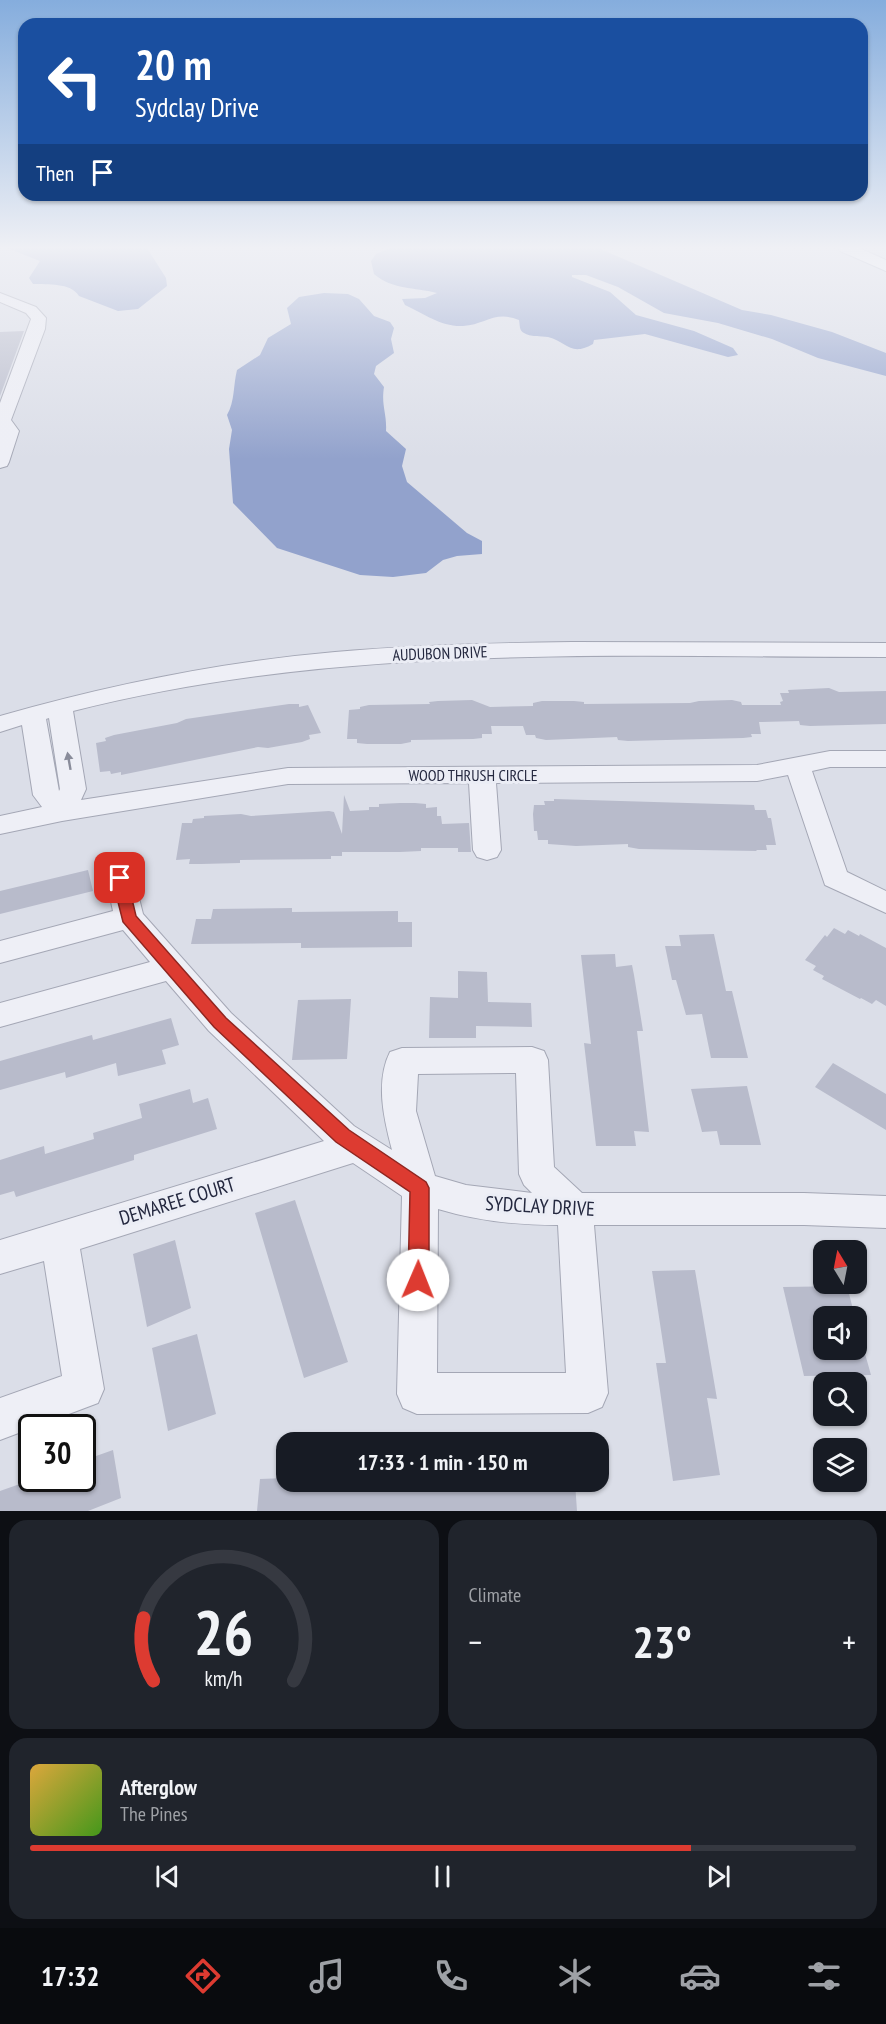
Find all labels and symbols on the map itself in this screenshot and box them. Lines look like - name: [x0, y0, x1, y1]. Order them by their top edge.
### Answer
- street label: AUDUBON DRIVE: [392, 641, 488, 665]
- one-way arrow: [64, 752, 73, 771]
- street label: WOOD THRUSH CIRCLE: [408, 765, 538, 785]
- pin: [94, 852, 145, 903]
- street label: DEMAREE COURT: [116, 1171, 238, 1231]
- street label: SYDCLAY DRIVE: [485, 1190, 595, 1222]
- north arrow: [813, 1240, 867, 1294]
- position arrow: [386, 1248, 450, 1312]
- speed limit sign: 30: [18, 1414, 96, 1492]

